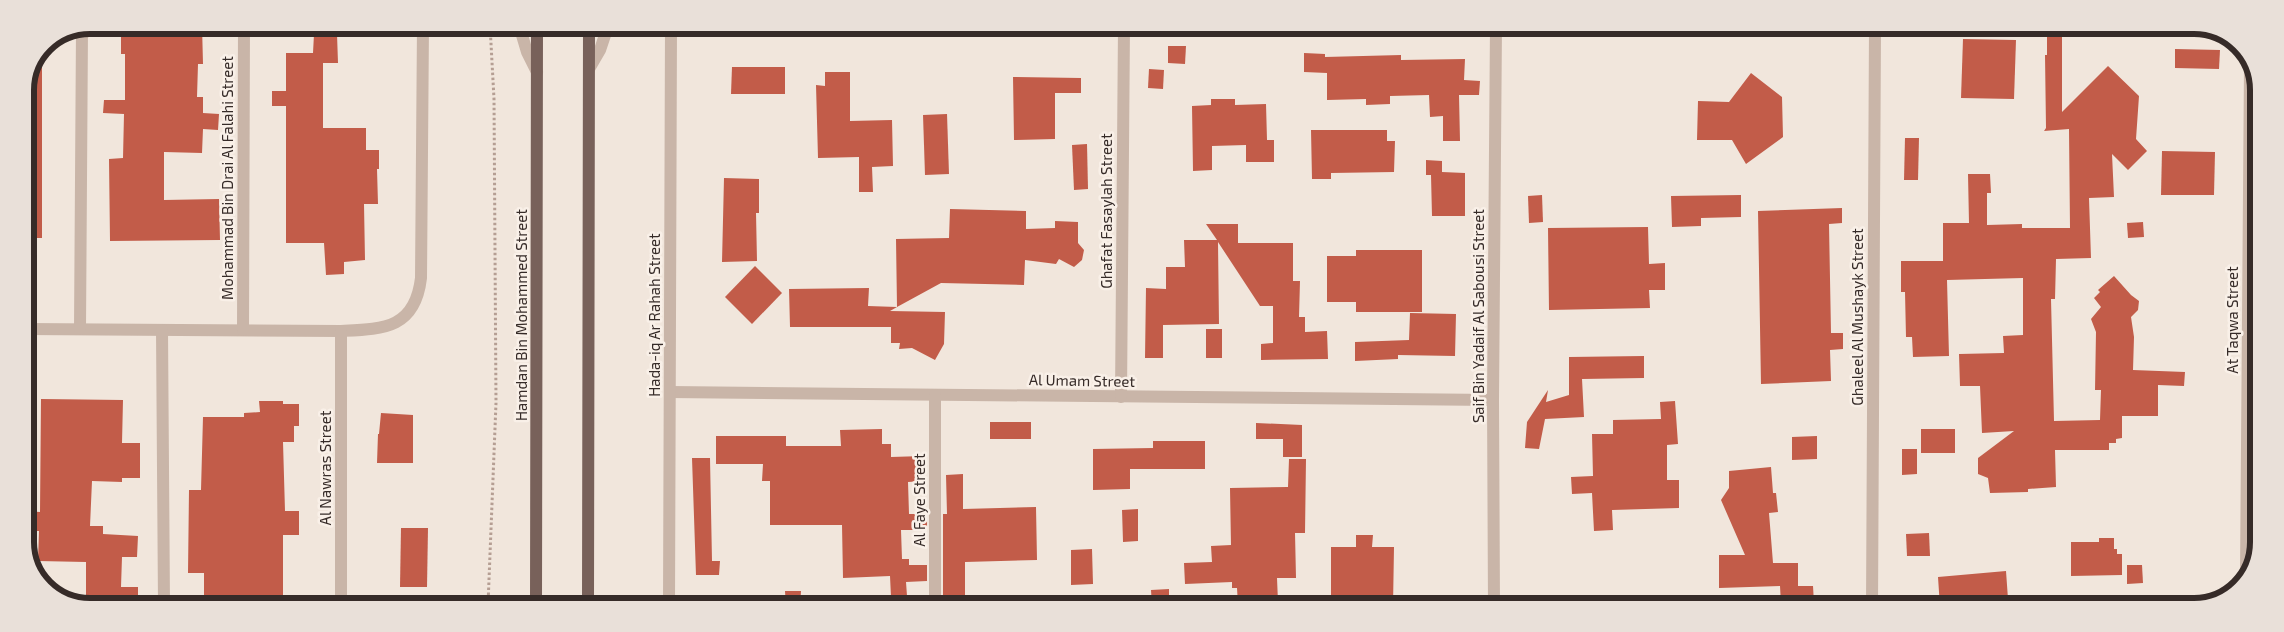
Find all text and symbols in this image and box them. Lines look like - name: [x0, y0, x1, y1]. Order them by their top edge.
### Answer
- street label: Mohammad Bin Drai Al Falahi Street: [218, 56, 236, 300]
- street label: Ghafat Fasaylah Street: [1097, 133, 1115, 289]
- street label: Hamdan Bin Mohammed Street: [512, 209, 530, 421]
- street label: Saif Bin Yadaif Al Sabousi Street: [1469, 209, 1487, 423]
- street label: Ghaleel Al Mushayk Street: [1848, 228, 1866, 406]
- street label: Hada-iq Ar Rahah Street: [645, 233, 663, 397]
- street label: At Taqwa Street: [2223, 266, 2241, 374]
- street label: Al Umam Street: [1029, 370, 1136, 390]
- street label: Al Nawras Street: [316, 410, 334, 525]
- street label: Al Faye Street: [910, 453, 928, 547]

